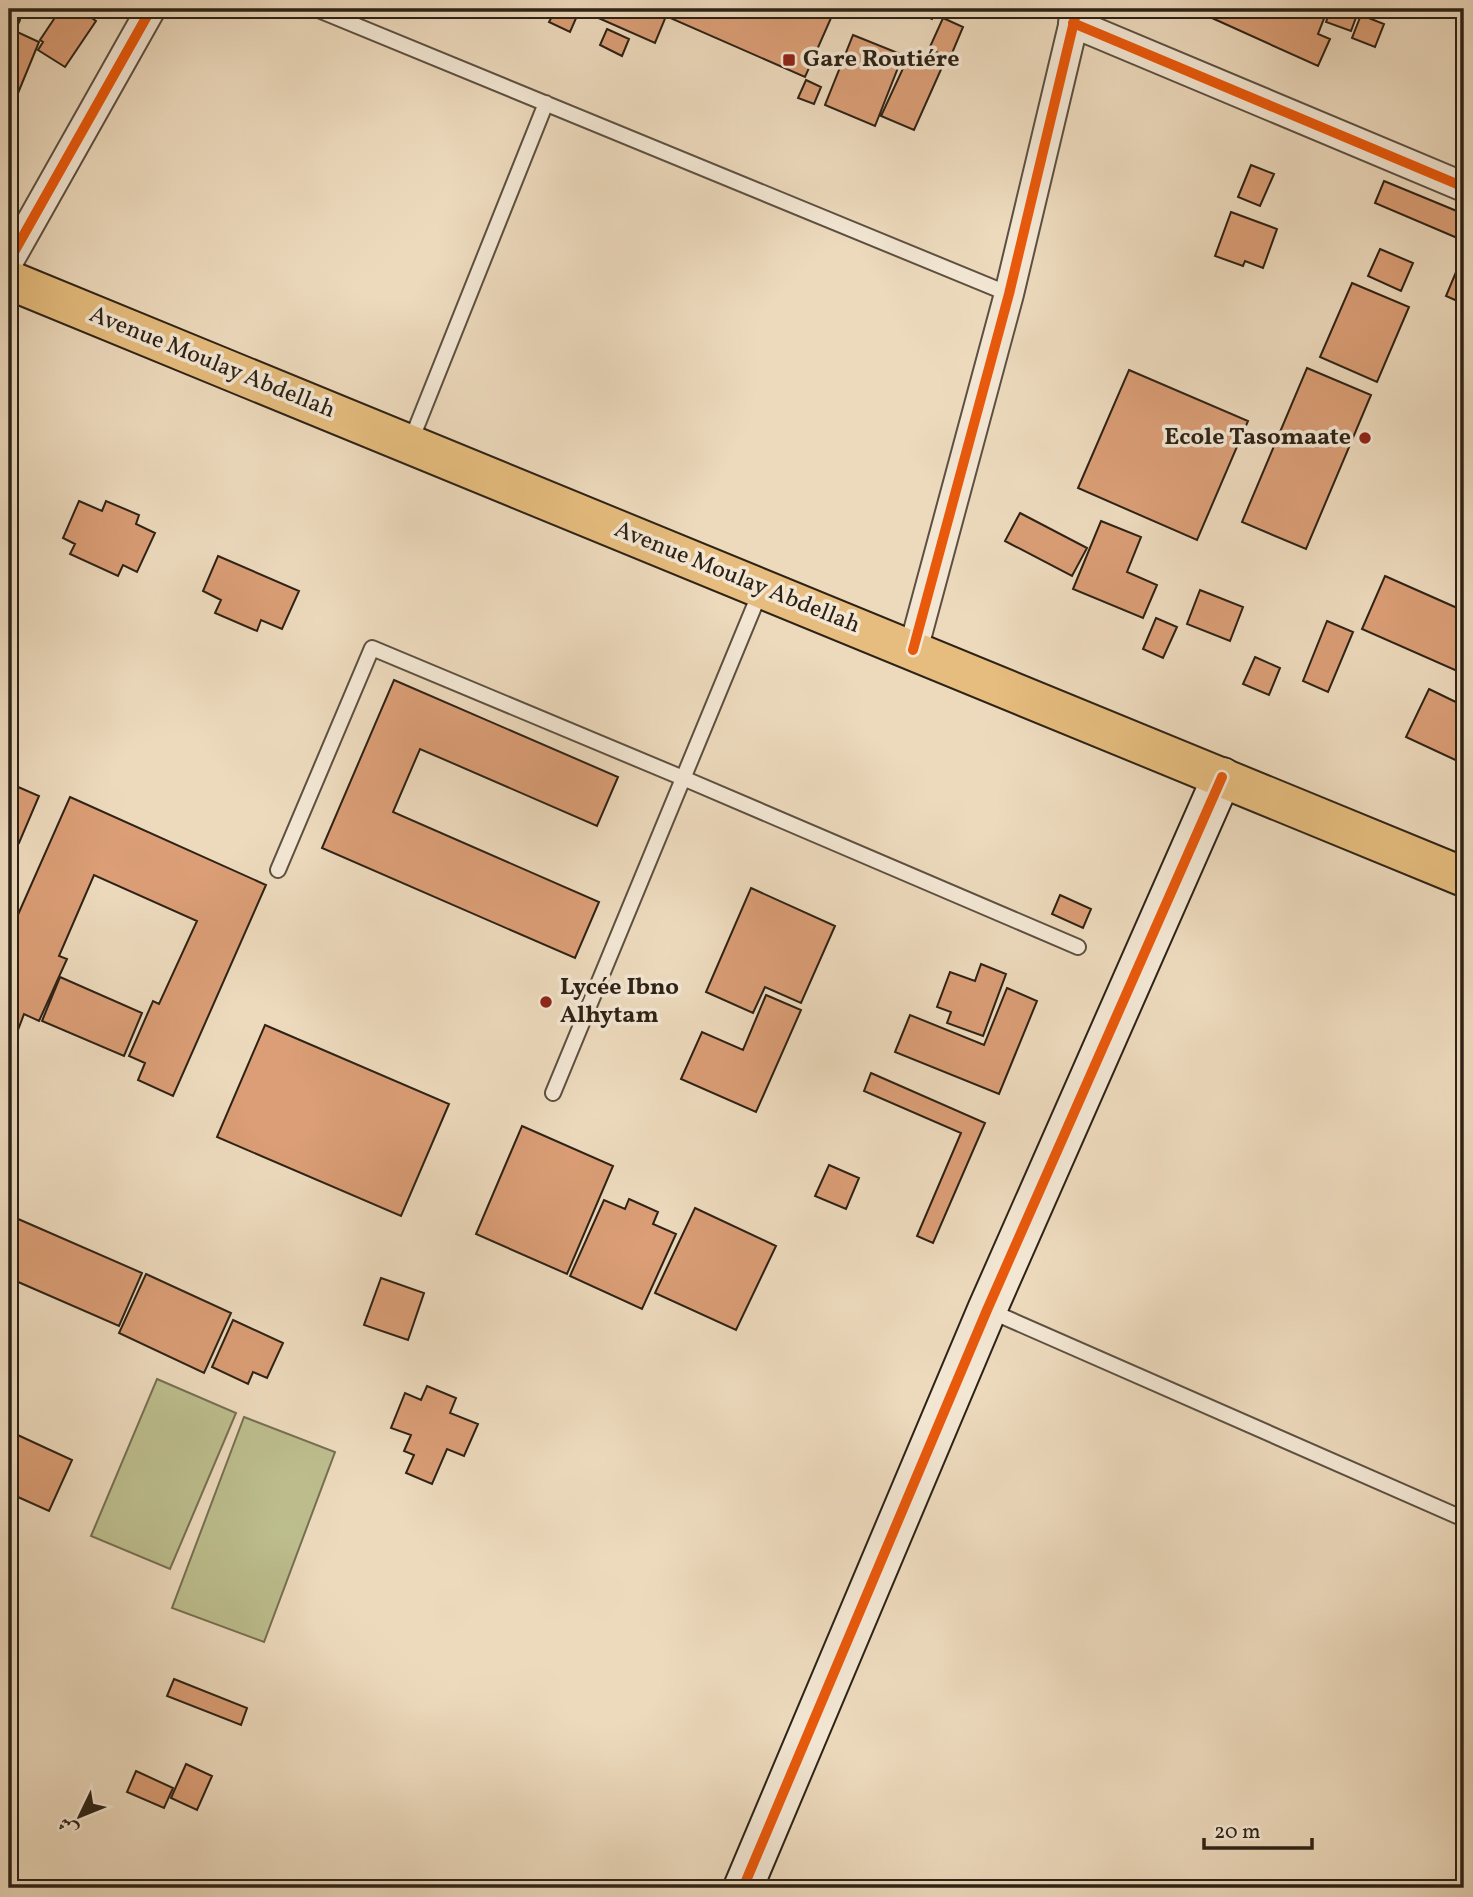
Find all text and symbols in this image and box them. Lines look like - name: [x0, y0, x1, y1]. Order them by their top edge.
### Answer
- place label: Gare Routiére: [803, 43, 960, 77]
- marker: Gare Routiére: [781, 52, 797, 68]
- street label: Avenue Moulay Abdellah: [84, 298, 340, 428]
- place label: Ecole Tasomaate: [1164, 421, 1351, 455]
- marker: Ecole Tasomaate: [1357, 430, 1373, 446]
- street label: Avenue Moulay Abdellah: [609, 513, 865, 643]
- place label: Lycée Ibno Alhytam: [560, 971, 679, 1033]
- marker: Lycée Ibno Alhytam: [538, 994, 554, 1010]
- north arrow: [46, 1782, 116, 1852]
- scale bar: [1204, 1806, 1312, 1850]
- text: ش: [53, 1810, 85, 1842]
- text: 20 m: [1214, 1818, 1260, 1847]

